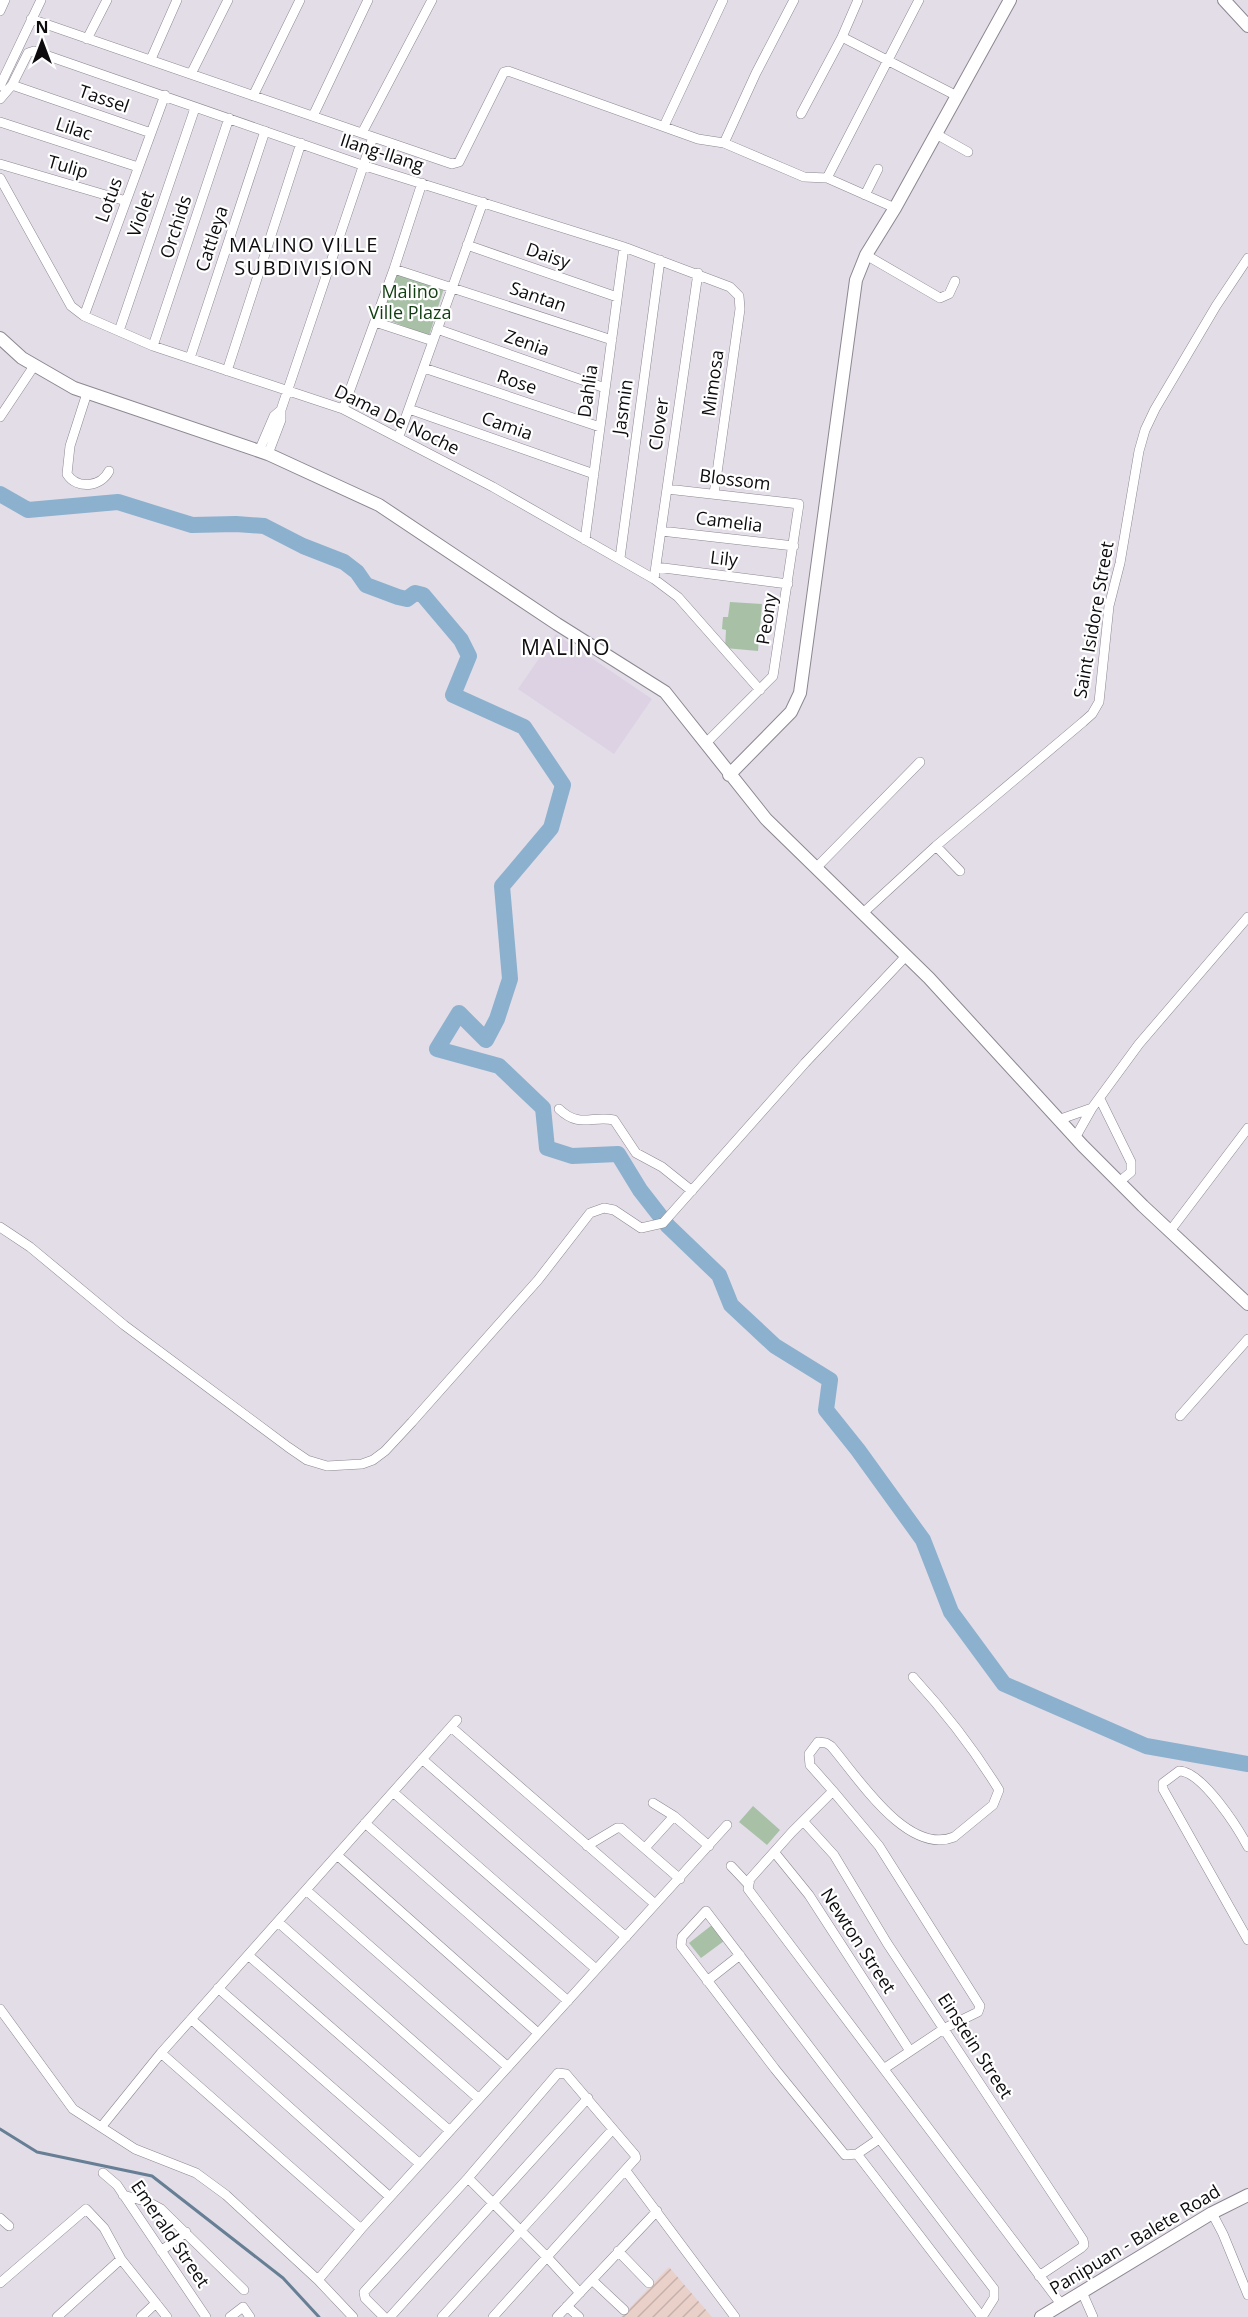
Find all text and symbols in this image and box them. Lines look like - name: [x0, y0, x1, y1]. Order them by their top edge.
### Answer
- north arrow: [12, 12, 72, 72]
- text: N: [35, 16, 49, 38]
- street label: Tassel: [76, 78, 133, 118]
- street label: Lilac: [53, 111, 96, 145]
- street label: Ilang-Ilang: [337, 127, 427, 177]
- street label: Tulip: [45, 149, 91, 183]
- street label: Lotus: [89, 174, 127, 225]
- street label: Violet: [121, 187, 159, 240]
- street label: Orchids: [154, 192, 197, 261]
- street label: Cattleya: [189, 203, 233, 275]
- district label: MALINO VILLE SUBDIVISION: [229, 231, 379, 281]
- street label: Daisy: [523, 236, 575, 274]
- street label: Santan: [507, 275, 570, 317]
- park label: Malino Ville Plaza: [369, 279, 451, 324]
- street label: Zenia: [502, 323, 553, 361]
- street label: Mimosa: [695, 348, 729, 418]
- street label: Rose: [494, 363, 540, 399]
- street label: Dahlia: [571, 363, 603, 419]
- street label: Dama De Noche: [331, 378, 464, 460]
- street label: Jasmin: [606, 378, 638, 438]
- street label: Clover: [642, 395, 674, 452]
- street label: Camia: [479, 405, 536, 445]
- street label: Blossom: [698, 463, 772, 495]
- street label: Camelia: [694, 505, 764, 537]
- street label: Saint Isidore Street: [1067, 539, 1119, 700]
- street label: Lily: [709, 544, 740, 572]
- street label: Peony: [750, 590, 782, 646]
- district label: MALINO: [521, 633, 611, 661]
- street label: Newton Street: [816, 1883, 902, 1998]
- street label: Einstein Street: [933, 1988, 1019, 2103]
- street label: Emerald Street: [126, 2175, 216, 2292]
- street label: Panipuan - Balete Road: [1045, 2179, 1224, 2300]

